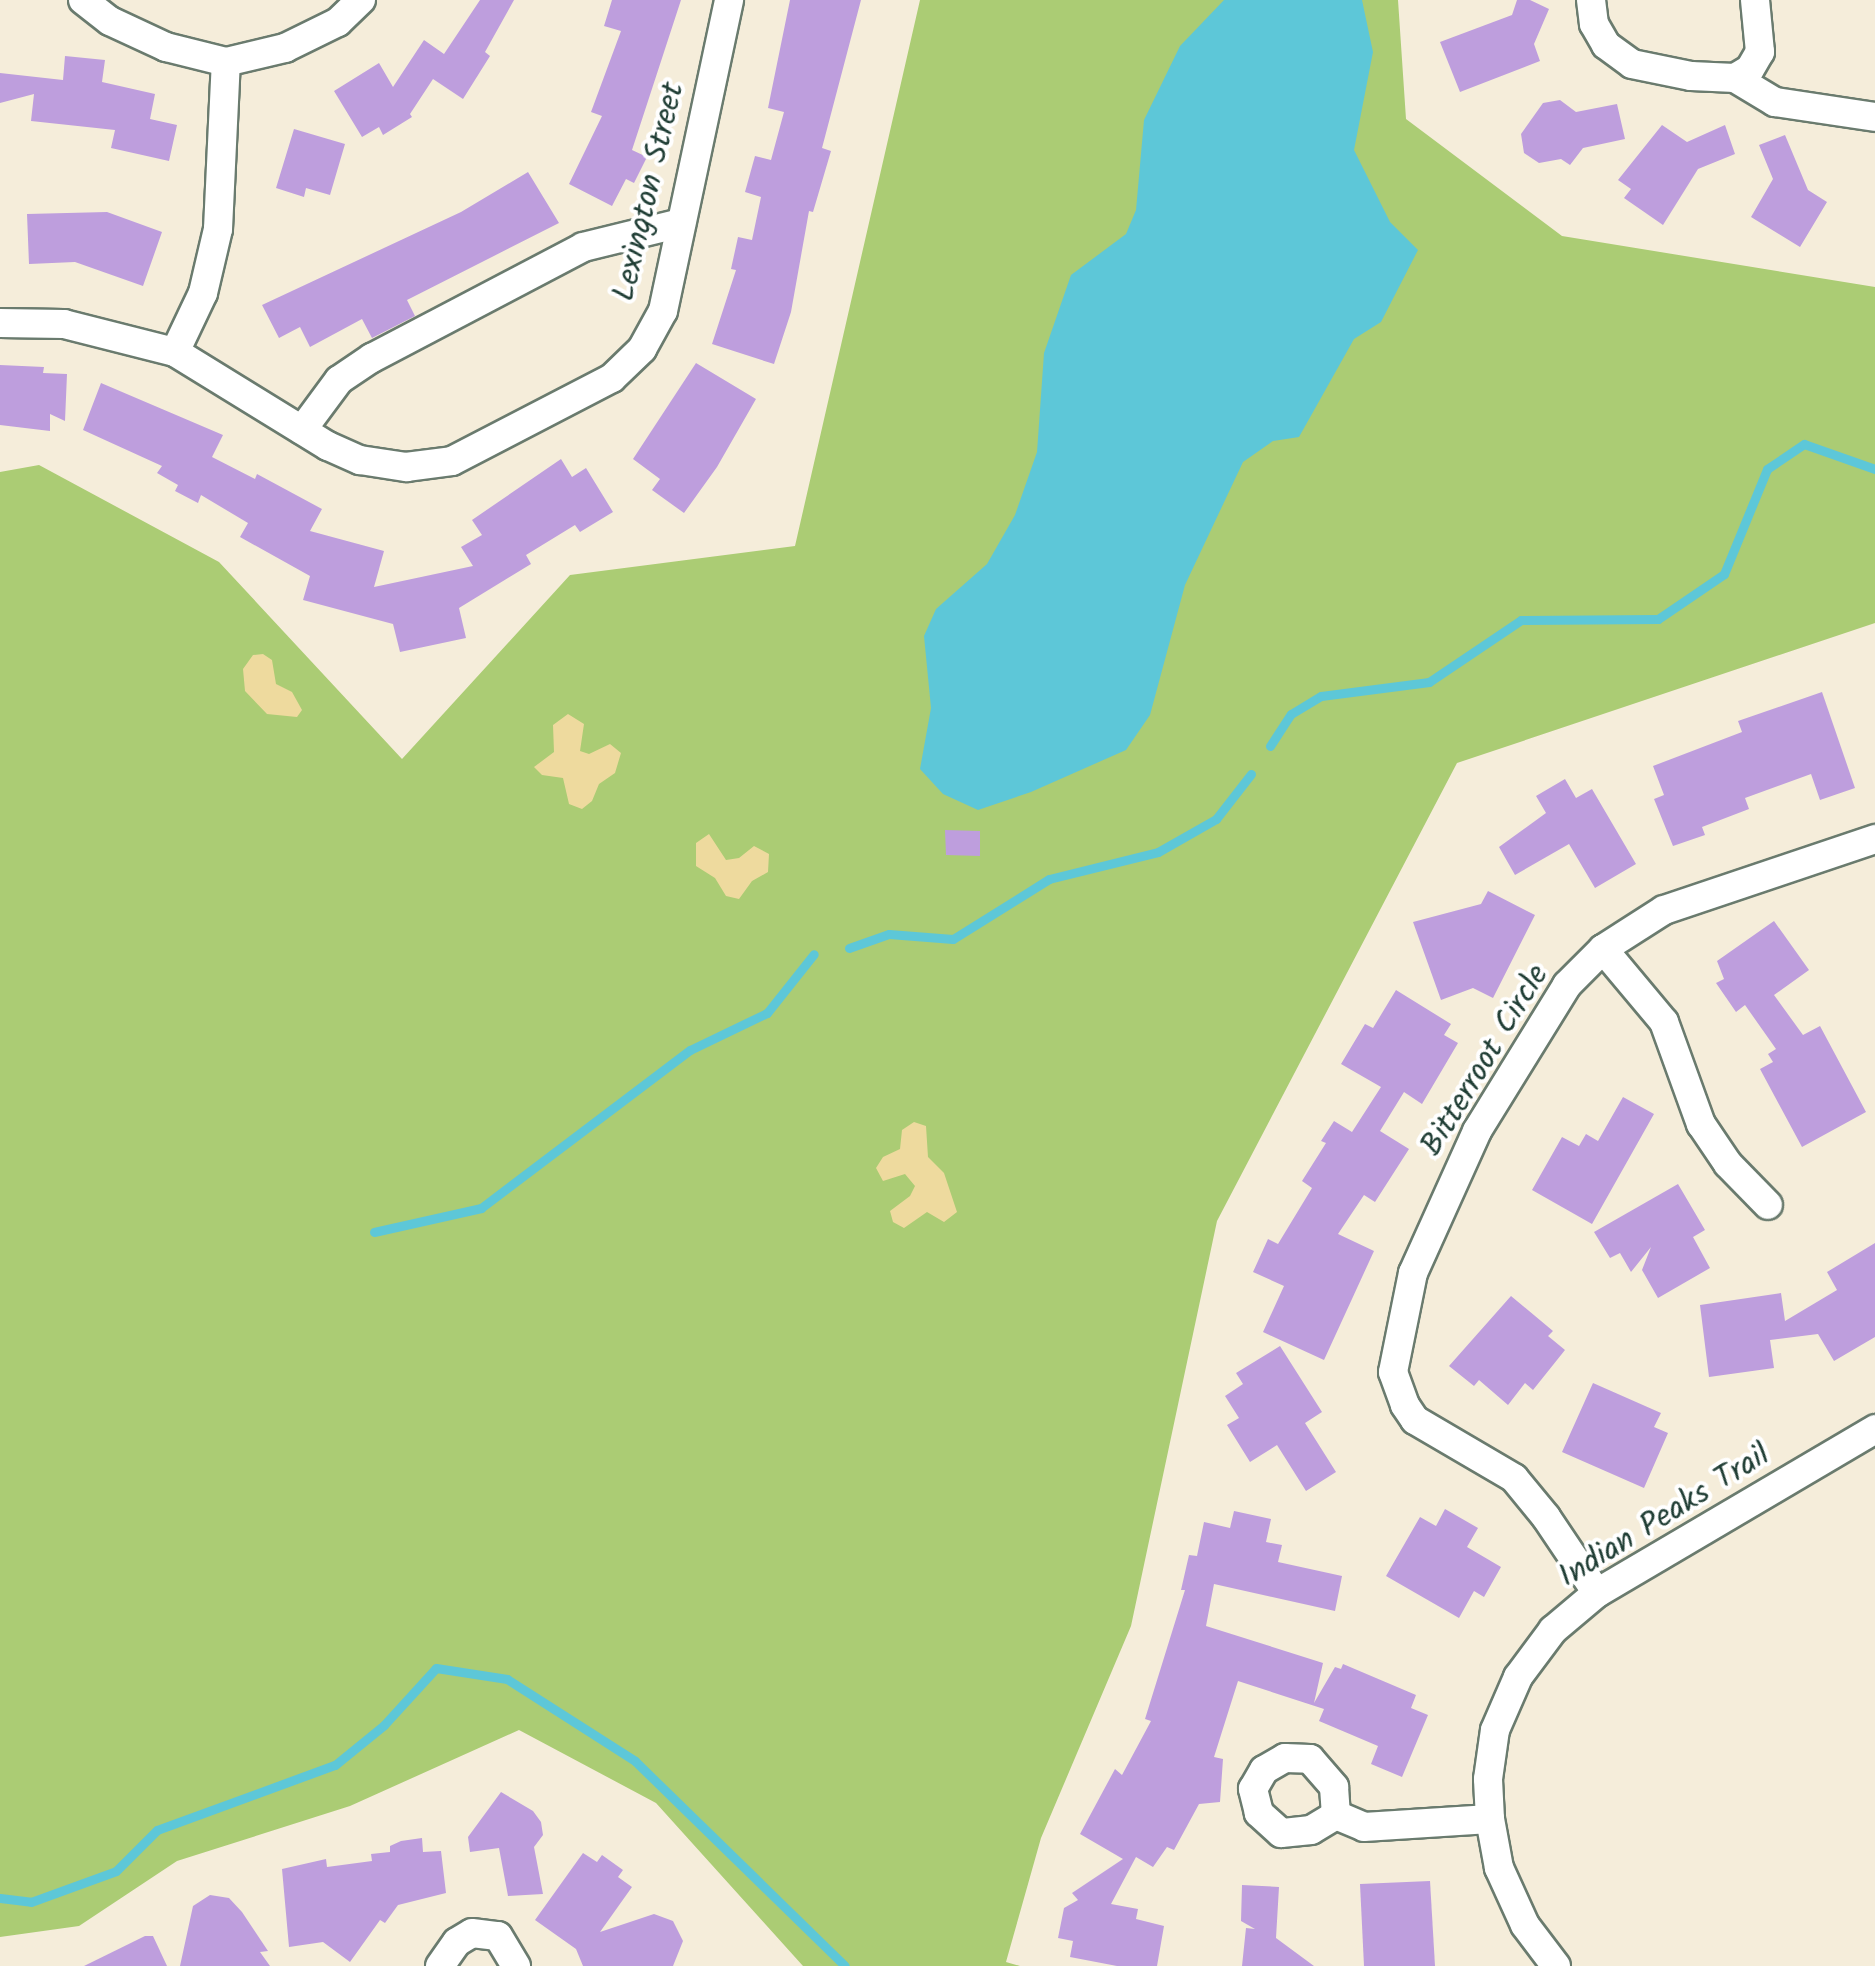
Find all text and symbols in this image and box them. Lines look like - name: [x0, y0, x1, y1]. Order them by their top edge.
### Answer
- street label: Lexington Street: [606, 79, 694, 305]
- street label: Bitterroot Circle: [1414, 958, 1558, 1164]
- street label: Indian Peaks Trail: [1552, 1437, 1778, 1597]

